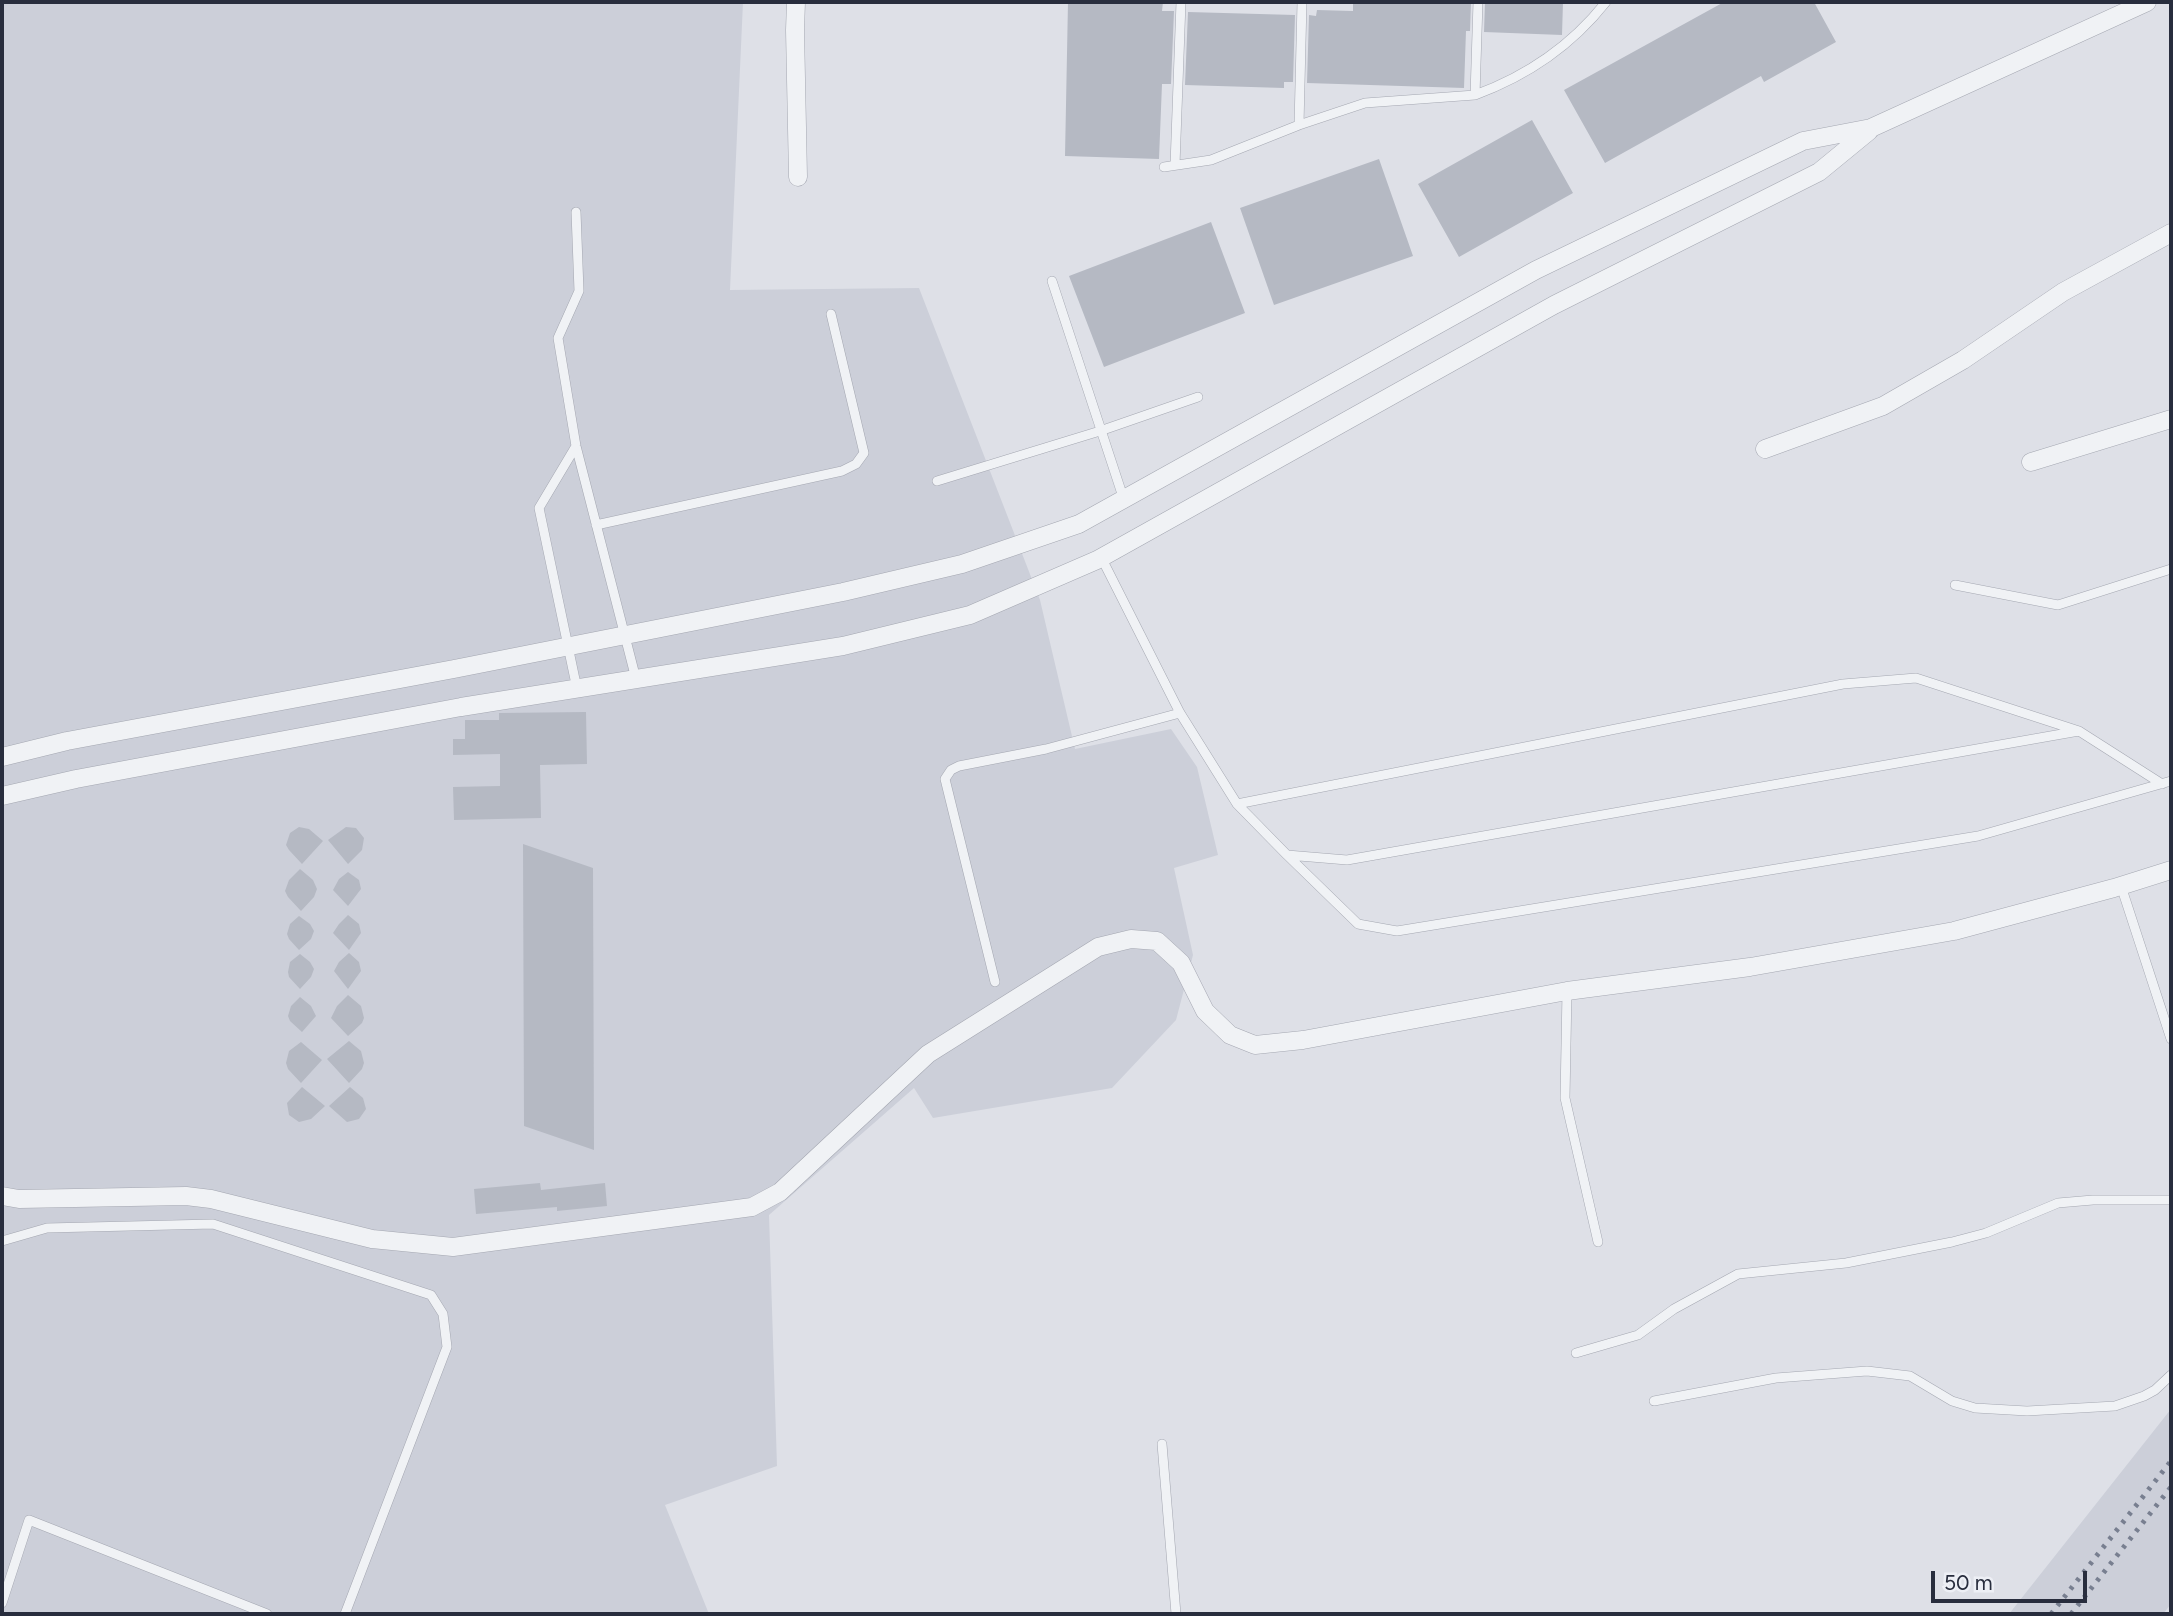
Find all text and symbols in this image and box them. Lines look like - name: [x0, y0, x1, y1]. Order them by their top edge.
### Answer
- scale bar: [1935, 1556, 2091, 1600]
- text: 50 m: [1944, 1570, 1993, 1595]

